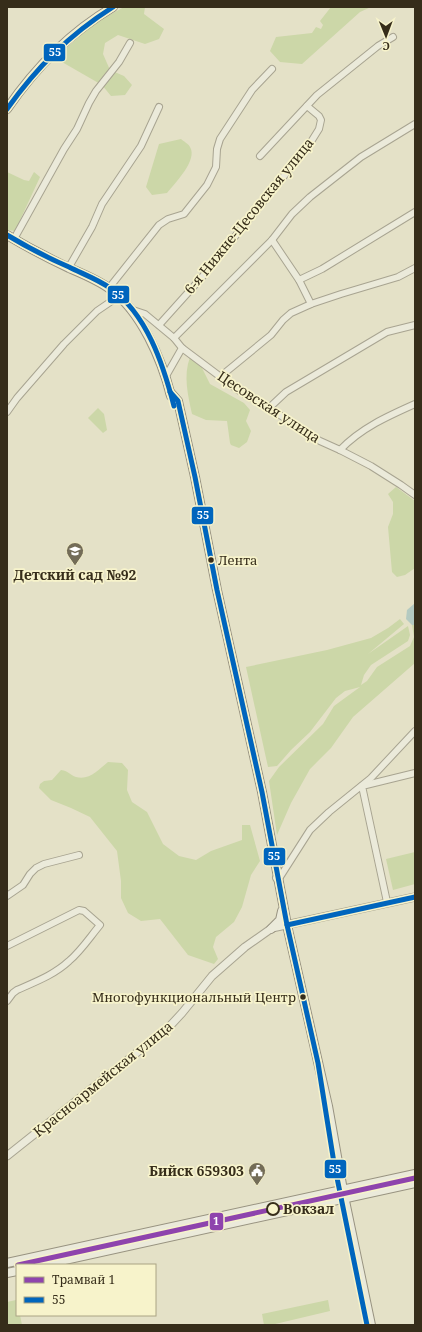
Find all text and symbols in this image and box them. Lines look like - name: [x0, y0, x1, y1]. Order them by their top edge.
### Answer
- north arrow: [366, 16, 406, 56]
- text: С: [382, 39, 390, 54]
- line badge: 55: [43, 43, 66, 62]
- text: 55: [49, 44, 61, 59]
- street label: 6-я Нижне-Цесовская улица: [180, 134, 318, 298]
- line badge: 55: [107, 285, 130, 304]
- text: 55: [112, 287, 124, 302]
- street label: Цесовская улица: [214, 366, 324, 447]
- line badge: 55: [191, 506, 214, 525]
- text: 55: [197, 507, 209, 522]
- school or university icon: Детский сад №92: [65, 541, 85, 566]
- place label: Лента: [218, 551, 257, 569]
- marker: Лента: [206, 555, 216, 565]
- place label: Детский сад №92: [13, 565, 137, 584]
- line badge: 55: [263, 847, 286, 866]
- text: 55: [268, 848, 280, 863]
- place label: Многофункциональный Центр: [92, 988, 296, 1006]
- marker: Многофункциональный Центр: [298, 992, 308, 1002]
- street label: Красноармейская улица: [29, 1016, 176, 1141]
- line badge: 55: [324, 1159, 347, 1179]
- place label: Бийск 659303: [149, 1161, 244, 1180]
- public building icon: Бийск 659303: [247, 1161, 267, 1186]
- text: 55: [329, 1161, 341, 1176]
- place label: Вокзал: [283, 1199, 334, 1218]
- marker: Вокзал: [266, 1202, 280, 1216]
- line badge: 1: [209, 1212, 224, 1231]
- text: 1: [213, 1213, 219, 1228]
- legend: [16, 1264, 156, 1316]
- text: Трамвай 1: [52, 1271, 115, 1288]
- text: 55: [52, 1291, 65, 1308]

